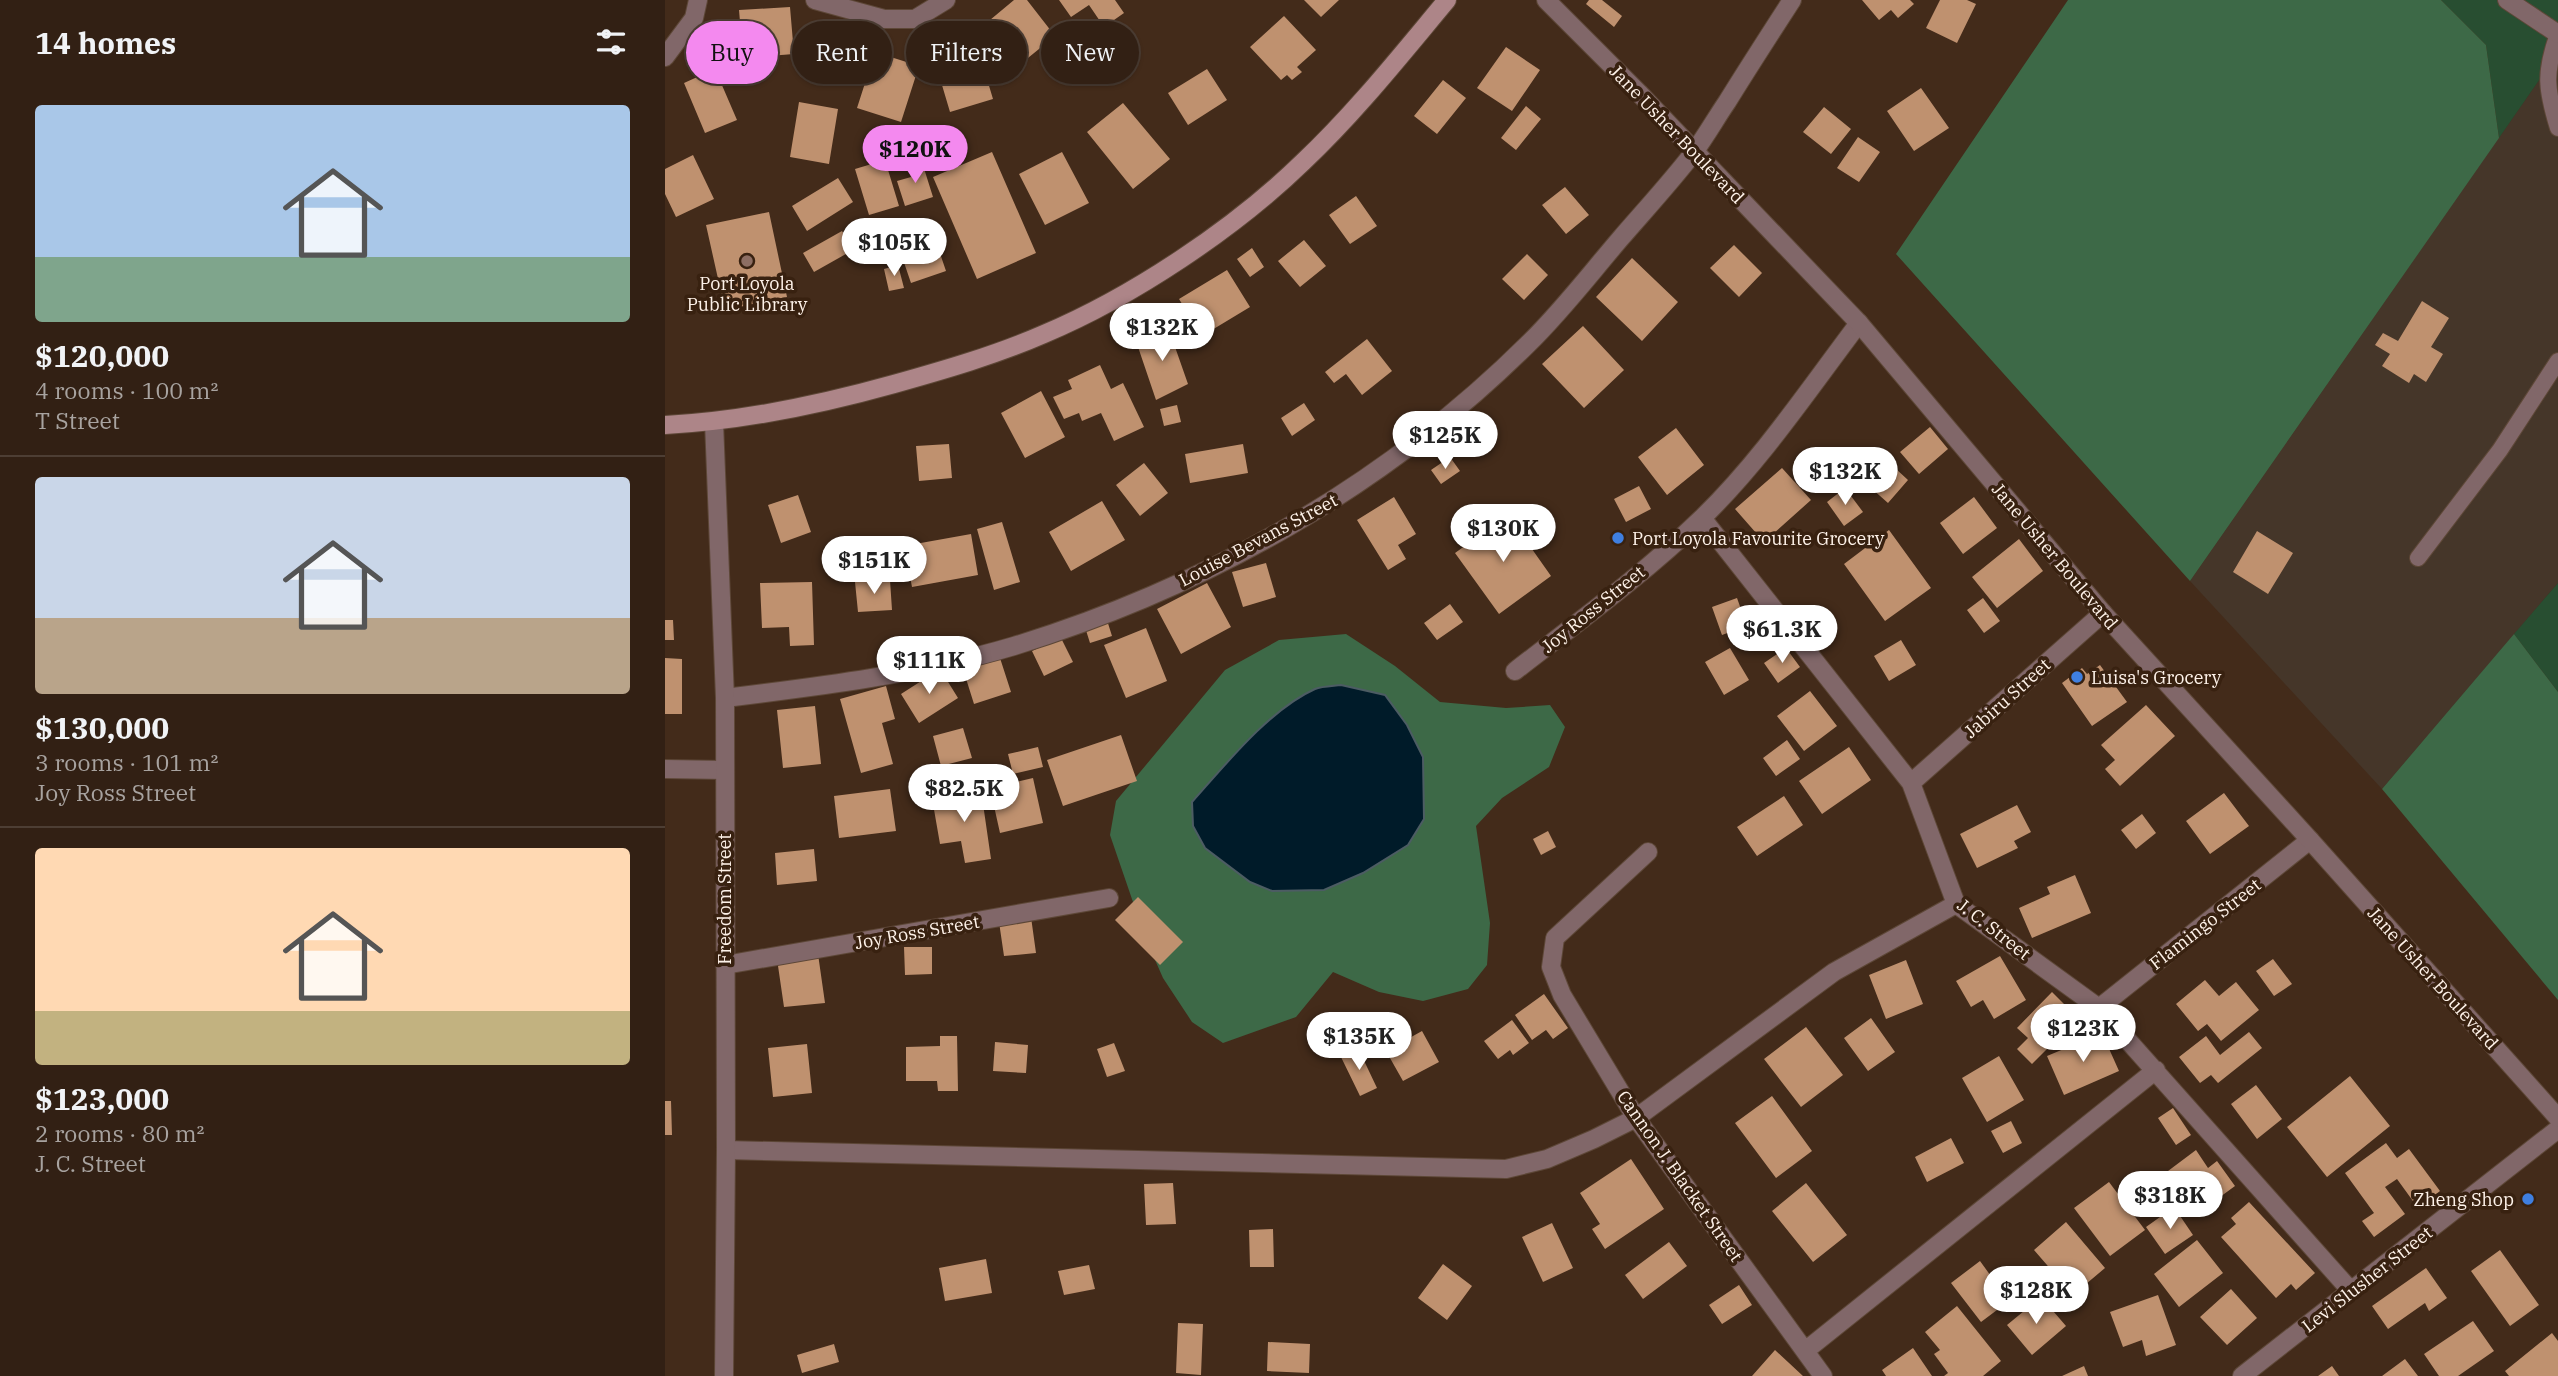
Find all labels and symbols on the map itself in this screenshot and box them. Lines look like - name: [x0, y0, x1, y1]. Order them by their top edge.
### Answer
- street label: Jane Usher Boulevard: [1605, 60, 1749, 208]
- pin: $120K: [866, 125, 964, 185]
- pin: $105K: [845, 218, 943, 278]
- marker: Port Loyola Public Library: [739, 253, 755, 269]
- place label: Port Loyola Public Library: [687, 272, 808, 316]
- pin: $132K: [1113, 304, 1211, 363]
- pin: $125K: [1396, 412, 1494, 471]
- pin: $132K: [1796, 448, 1894, 507]
- street label: Jane Usher Boulevard: [1987, 478, 2123, 634]
- street label: Louise Bevans Street: [1175, 488, 1341, 592]
- pin: $130K: [1454, 504, 1552, 564]
- place label: Port Loyola Favourite Grocery: [1632, 527, 1885, 550]
- marker: Port Loyola Favourite Grocery: [1610, 530, 1626, 546]
- pin: $151K: [825, 536, 923, 596]
- street label: Joy Ross Street: [1537, 560, 1649, 658]
- pin: $61.3K: [1725, 606, 1839, 665]
- pin: $111K: [880, 636, 978, 696]
- street label: Jabiru Street: [1959, 653, 2055, 743]
- place label: Luisa's Grocery: [2091, 666, 2222, 689]
- marker: Luisa's Grocery: [2069, 669, 2085, 685]
- pin: $82.5K: [907, 764, 1021, 824]
- street label: Freedom Street: [713, 833, 736, 965]
- street label: Flamingo Street: [2145, 873, 2265, 975]
- street label: J. C. Street: [1953, 893, 2035, 965]
- street label: Jane Usher Boulevard: [2363, 902, 2503, 1054]
- street label: Joy Ross Street: [853, 910, 981, 954]
- pin: $123K: [2034, 1004, 2132, 1064]
- pin: $135K: [1310, 1012, 1408, 1072]
- street label: Cannon J. Blacket Street: [1612, 1086, 1748, 1266]
- pin: $318K: [2121, 1172, 2219, 1231]
- place label: Zheng Shop: [2413, 1188, 2514, 1211]
- marker: Zheng Shop: [2520, 1191, 2536, 1207]
- street label: Levi Slusher Street: [2297, 1221, 2437, 1337]
- pin: $128K: [1987, 1266, 2085, 1326]

